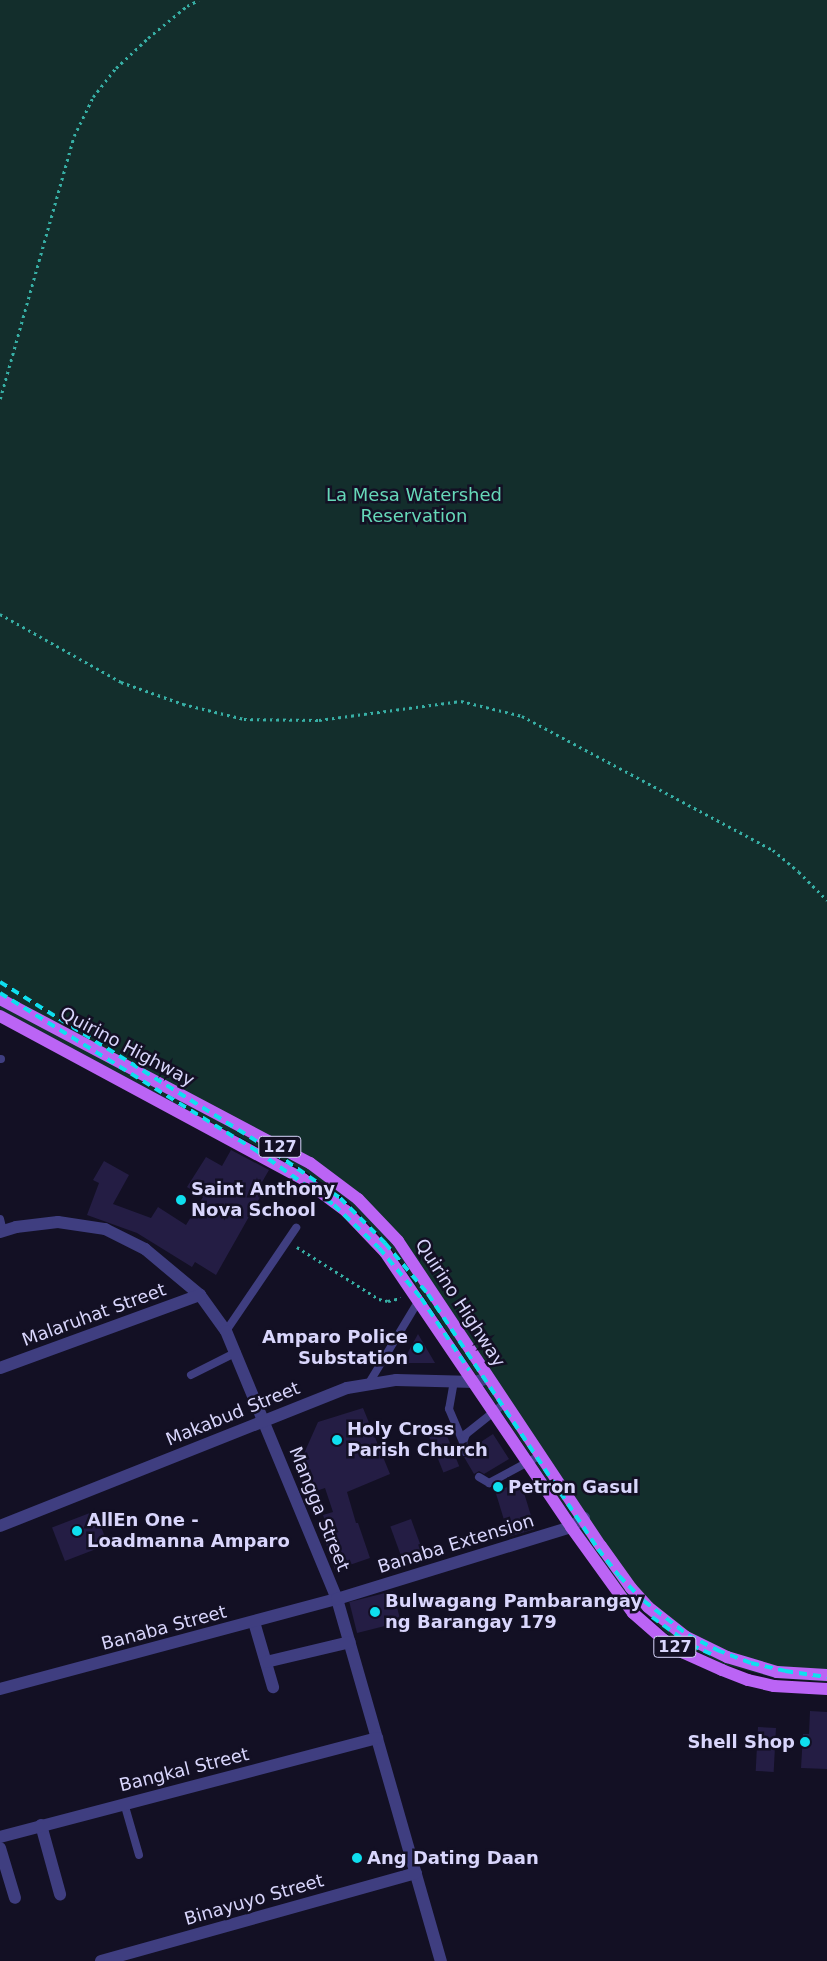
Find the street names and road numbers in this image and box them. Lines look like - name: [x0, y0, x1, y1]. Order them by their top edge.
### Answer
- street label: Quirino Highway: [56, 1003, 198, 1091]
- road number: 127: [258, 1134, 302, 1160]
- street label: Quirino Highway: [410, 1235, 510, 1371]
- street label: Malaruhat Street: [19, 1279, 169, 1351]
- street label: Makabud Street: [163, 1377, 303, 1451]
- street label: Mangga Street: [284, 1444, 354, 1574]
- street label: Banaba Extension: [375, 1510, 537, 1578]
- street label: Banaba Street: [99, 1601, 229, 1655]
- road number: 127: [652, 1634, 698, 1660]
- street label: Bangkal Street: [117, 1743, 251, 1797]
- street label: Binayuyo Street: [182, 1870, 326, 1930]

